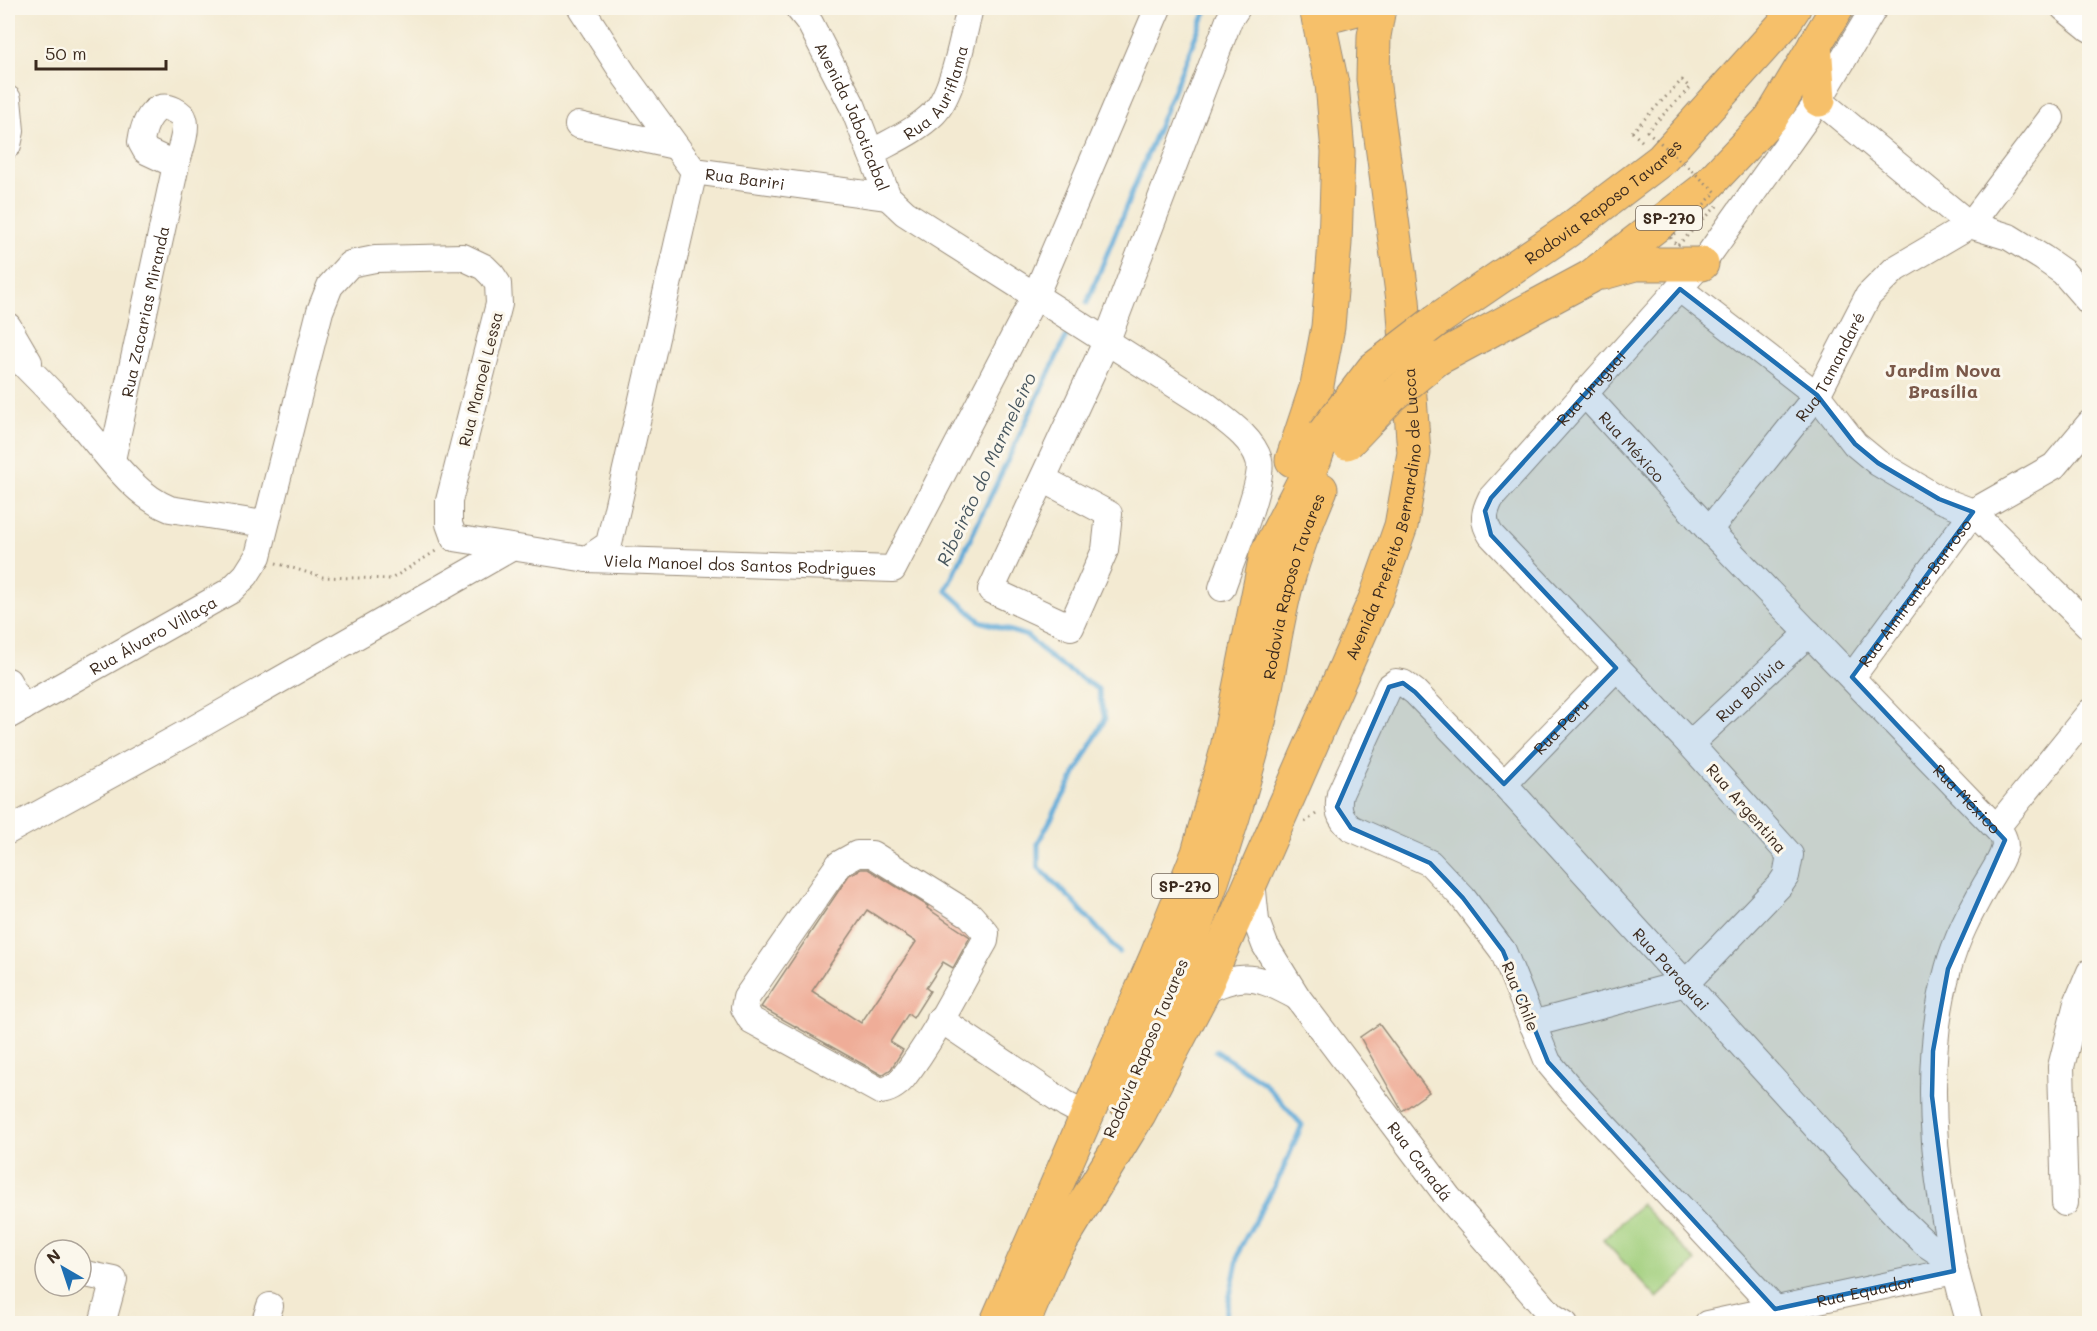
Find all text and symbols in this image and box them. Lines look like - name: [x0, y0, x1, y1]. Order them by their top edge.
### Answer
- scale bar: [36, 33, 166, 71]
- street label: Avenida Jaboticabal: [811, 38, 895, 194]
- text: 50 m: [45, 41, 87, 65]
- street label: Rua Auriflama: [899, 43, 972, 144]
- street label: Rodovia Raposo Tavares: [1520, 134, 1686, 268]
- street label: Rua Bariri: [704, 162, 786, 194]
- road number: SP-270: [1636, 206, 1702, 230]
- street label: Rua Zacarias Miranda: [115, 224, 173, 399]
- street label: Rua Tamandaré: [1790, 308, 1869, 425]
- street label: Rua Manoel Lessa: [453, 309, 507, 449]
- street label: Rua Uruguai: [1551, 345, 1630, 429]
- district label: Jardim Nova Brasília: [1885, 358, 2001, 403]
- street label: Avenida Prefeito Bernardino de Lucca: [1339, 367, 1425, 663]
- water label: Ribeirão do Marmeleiro: [931, 368, 1042, 570]
- street label: Rua México: [1595, 406, 1670, 486]
- street label: Rodovia Raposo Tavares: [1257, 490, 1329, 681]
- street label: Rua Almirante Barroso: [1853, 514, 1975, 671]
- street label: Viela Manoel dos Santos Rodrigues: [603, 549, 877, 579]
- street label: Rua Álvaro Villaça: [85, 590, 220, 679]
- street label: Rua Bolívia: [1711, 652, 1788, 726]
- street label: Rua Peru: [1528, 693, 1592, 758]
- street label: Rua Argentina: [1702, 759, 1792, 857]
- street label: Rua México: [1929, 759, 2006, 838]
- road number: SP-270: [1152, 874, 1218, 898]
- street label: Rua Paraguai: [1629, 923, 1715, 1014]
- street label: Rodovia Raposo Tavares: [1098, 955, 1192, 1141]
- street label: Rua Chile: [1498, 958, 1544, 1034]
- street label: Rua Canadá: [1384, 1117, 1457, 1205]
- north arrow: [33, 1238, 93, 1298]
- text: N: [42, 1244, 65, 1268]
- street label: Rua Equador: [1814, 1269, 1916, 1311]

